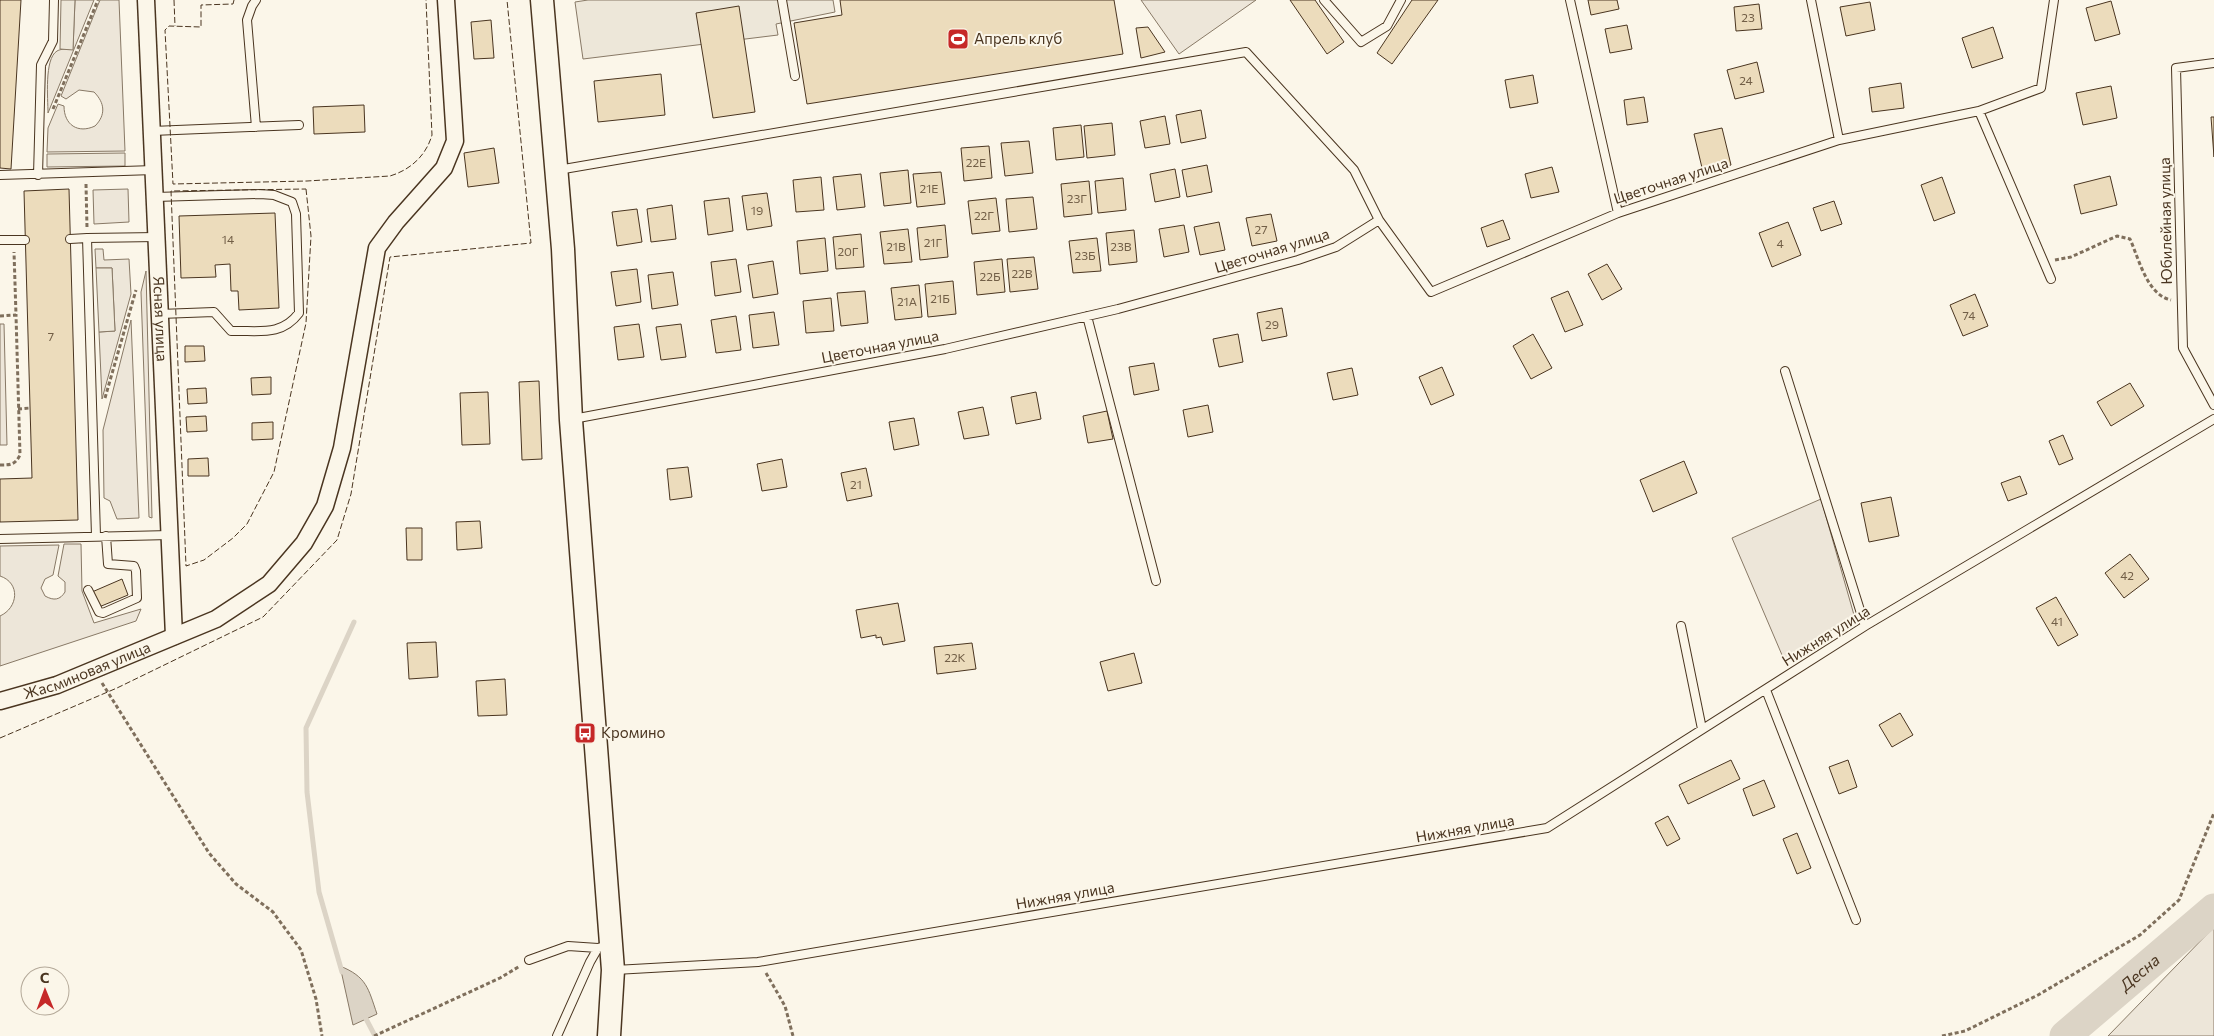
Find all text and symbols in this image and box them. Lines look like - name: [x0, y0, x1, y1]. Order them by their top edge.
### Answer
- house number: 23: [1741, 10, 1755, 24]
- sports icon: Апрель клуб: [946, 27, 970, 51]
- place label: Апрель клуб: [974, 29, 1062, 47]
- house number: 24: [1739, 73, 1753, 87]
- street label: Цветочная улица: [1611, 153, 1730, 207]
- house number: 22Е: [966, 155, 986, 169]
- street label: Юбилейная улица: [2155, 157, 2175, 285]
- house number: 21Е: [920, 181, 938, 195]
- house number: 23Г: [1067, 191, 1087, 205]
- house number: 19: [751, 203, 763, 217]
- house number: 22Г: [974, 208, 994, 222]
- house number: 27: [1255, 222, 1267, 236]
- street label: Цветочная улица: [1212, 224, 1331, 276]
- house number: 14: [222, 232, 234, 246]
- house number: 21Г: [924, 235, 942, 249]
- house number: 4: [1776, 236, 1784, 250]
- house number: 21В: [886, 239, 906, 253]
- house number: 23В: [1110, 239, 1132, 253]
- house number: 20Г: [837, 244, 859, 258]
- house number: 23Б: [1074, 248, 1096, 262]
- house number: 22В: [1011, 266, 1033, 280]
- house number: 22Б: [980, 269, 1001, 283]
- street label: Ясная улица: [150, 275, 172, 362]
- house number: 21Б: [930, 291, 950, 305]
- house number: 21А: [897, 294, 917, 308]
- house number: 74: [1963, 308, 1975, 322]
- house number: 29: [1265, 317, 1279, 331]
- street label: Цветочная улица: [820, 326, 940, 366]
- house number: 7: [48, 329, 54, 343]
- house number: 21: [850, 477, 862, 491]
- house number: 42: [2120, 568, 2134, 582]
- street label: Нижняя улица: [1778, 601, 1873, 669]
- house number: 41: [2051, 614, 2063, 628]
- street label: Жасминовая улица: [21, 637, 153, 702]
- house number: 22К: [944, 650, 966, 664]
- bus stop icon: Кромино: [573, 721, 597, 745]
- place label: Кромино: [601, 723, 666, 741]
- street label: Нижняя улица: [1414, 810, 1516, 846]
- street label: Нижняя улица: [1014, 877, 1116, 913]
- water label: Десна: [2114, 950, 2163, 996]
- north arrow: [20, 966, 70, 1016]
- text: С: [40, 969, 50, 986]

